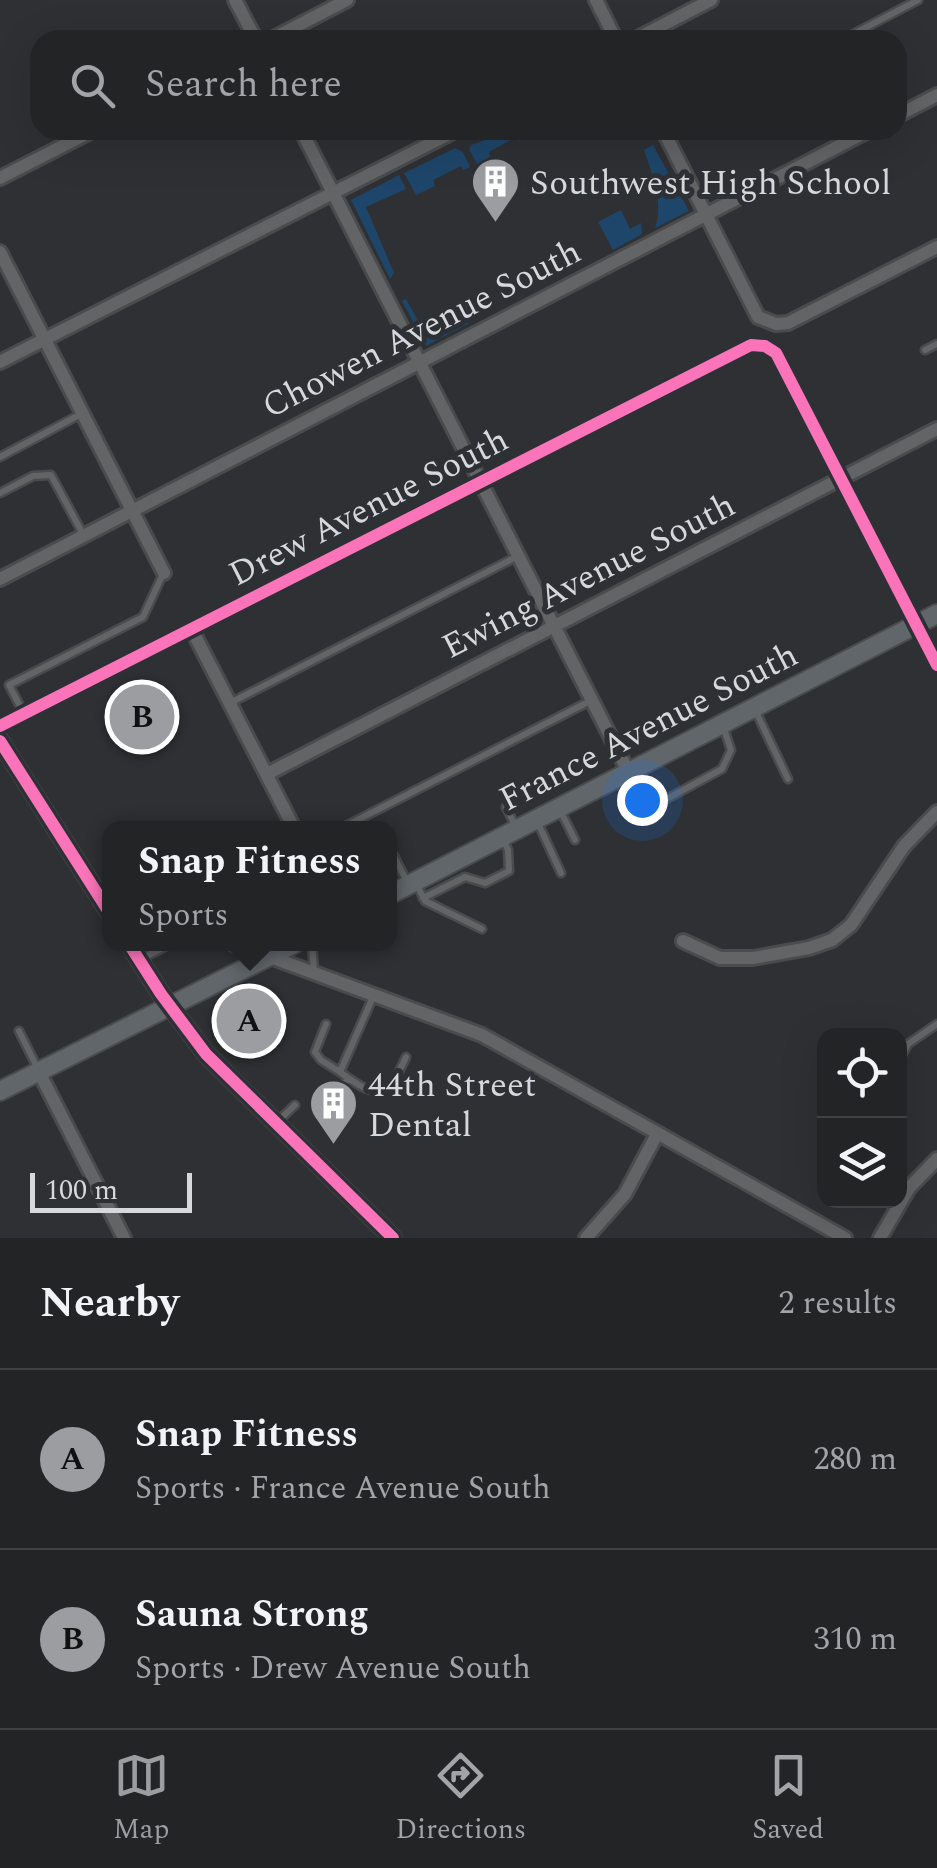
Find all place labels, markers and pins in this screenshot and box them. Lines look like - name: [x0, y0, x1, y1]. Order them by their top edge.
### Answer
- building icon: Southwest High School: [469, 156, 521, 224]
- place label: Southwest High School: [530, 157, 891, 210]
- pin: B: [110, 680, 174, 754]
- pin: A: [216, 984, 282, 1058]
- place label: 44th Street Dental: [368, 1059, 536, 1152]
- building icon: 44th Street Dental: [307, 1078, 359, 1146]

